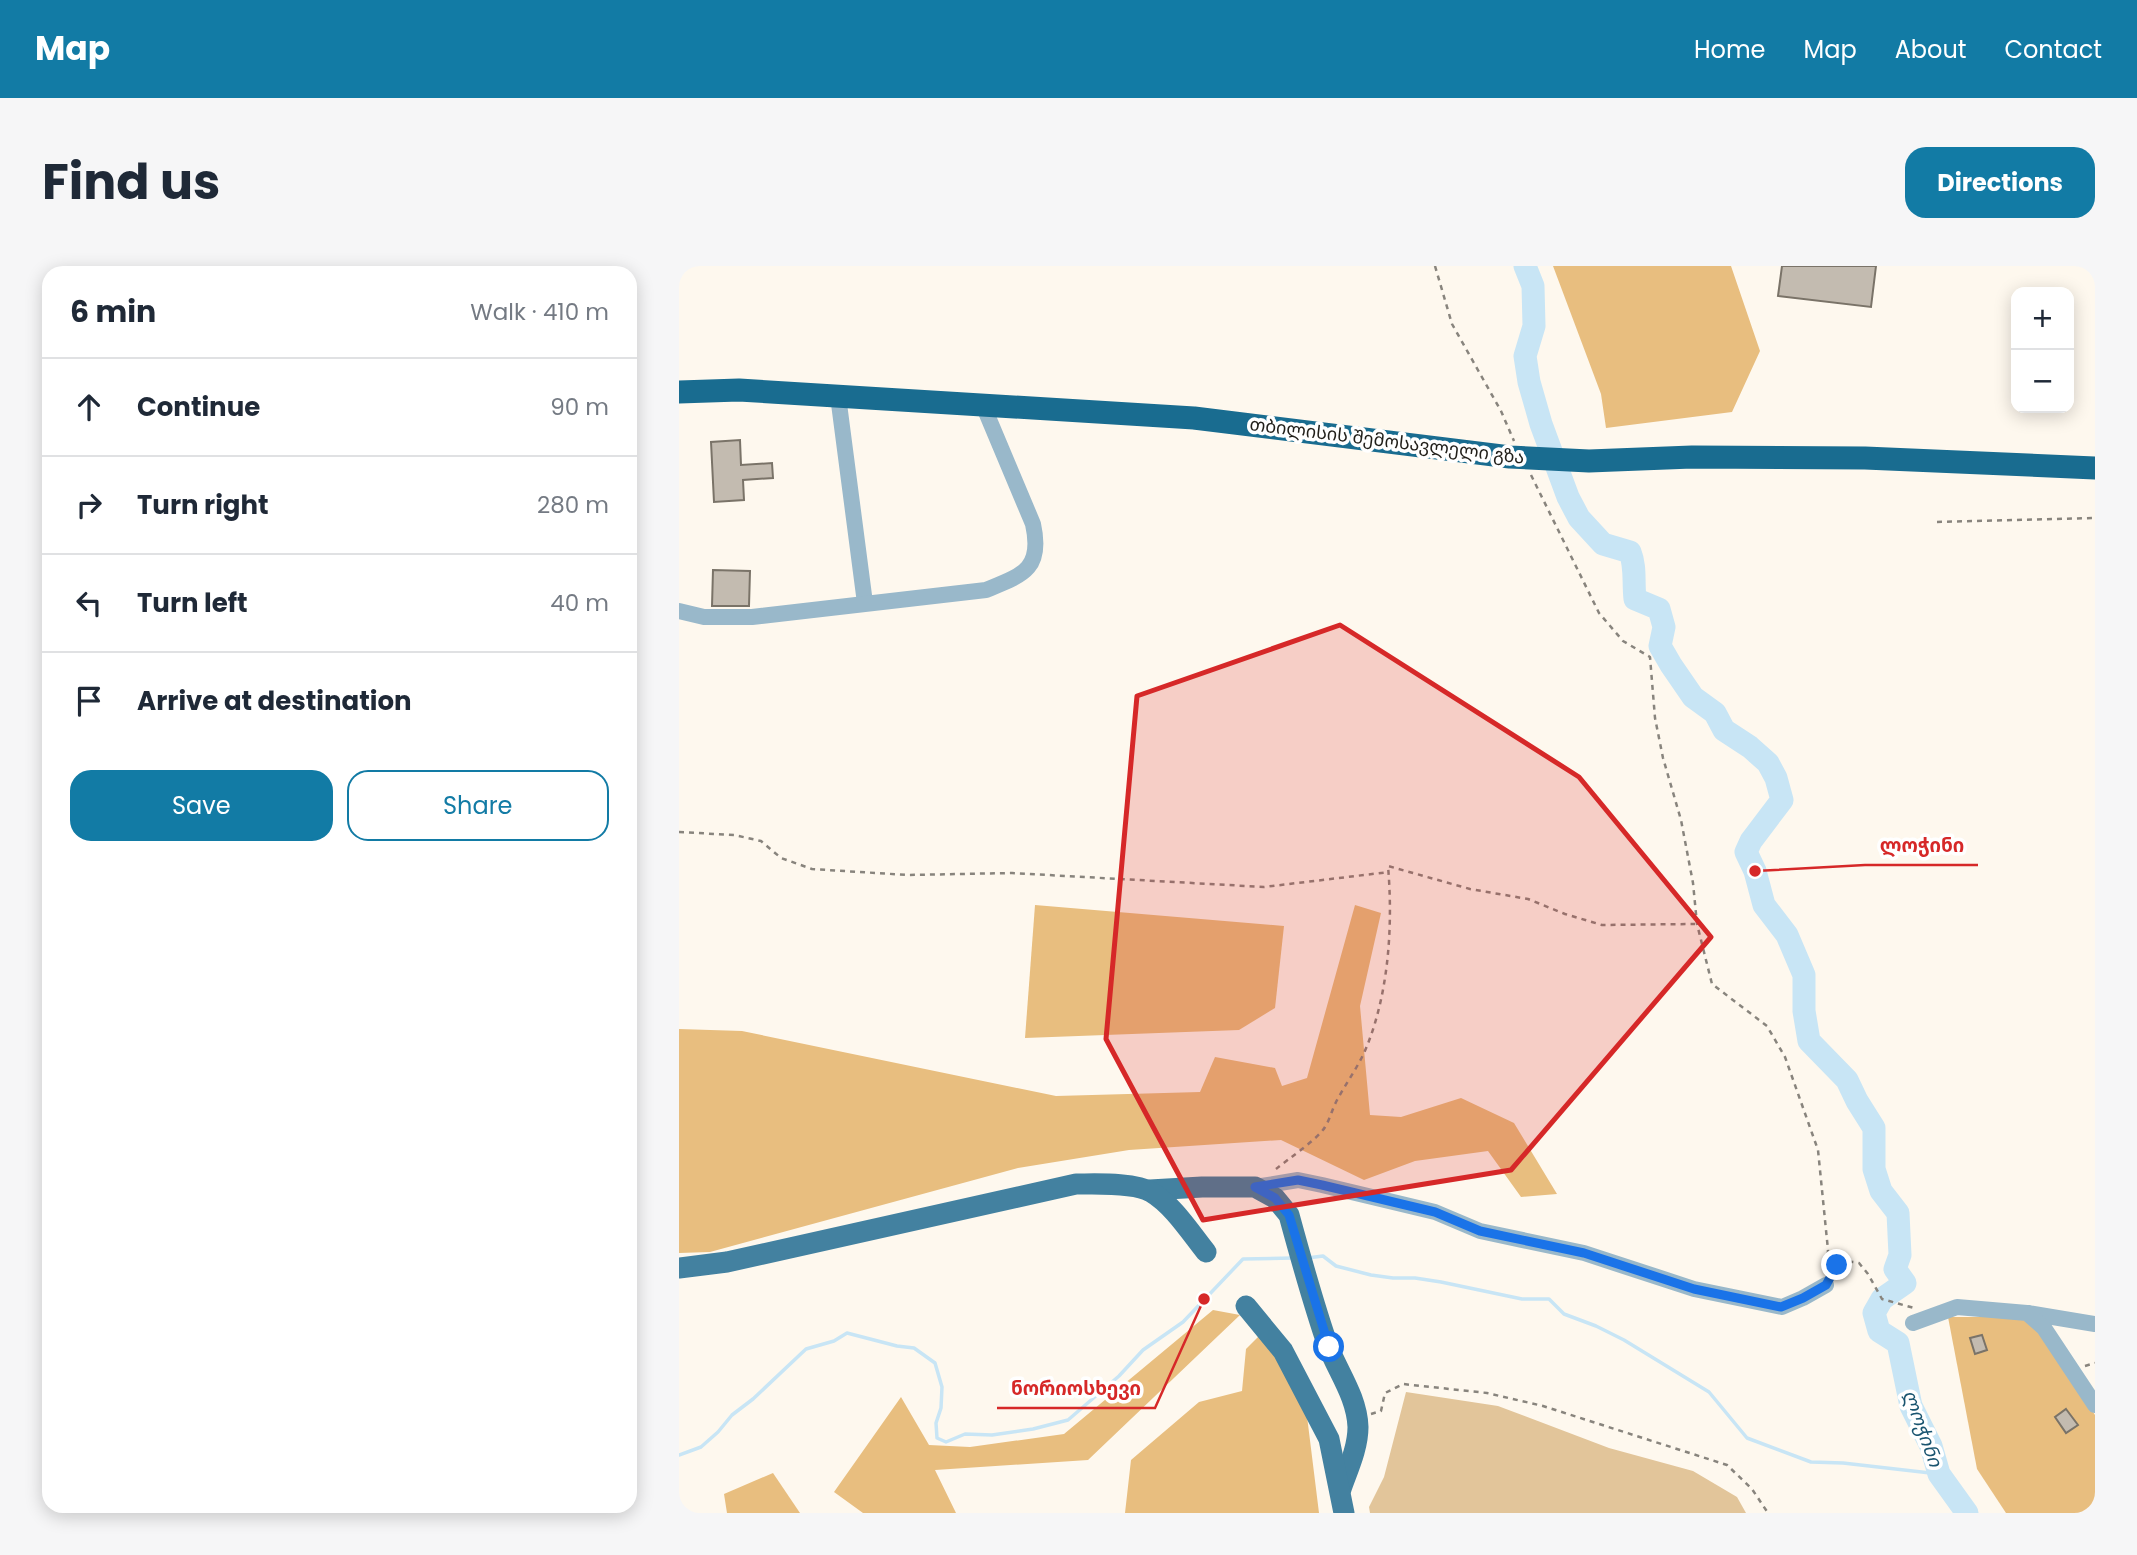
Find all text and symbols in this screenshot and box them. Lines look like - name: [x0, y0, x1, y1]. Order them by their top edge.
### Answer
- text: Map: [35, 25, 110, 72]
- text: Home: [1694, 33, 1766, 66]
- text: Map: [1804, 33, 1857, 66]
- text: About: [1895, 33, 1966, 66]
- text: Contact: [2004, 33, 2102, 66]
- button: Directions: [1905, 147, 2095, 218]
- text: Find us: [42, 148, 220, 216]
- map controls: [2011, 287, 2074, 413]
- button: +: [2011, 287, 2074, 350]
- text: 6 min: [70, 290, 156, 333]
- text: Walk · 410 m: [470, 296, 609, 328]
- button: −: [2011, 350, 2074, 413]
- icon: ahead: [70, 388, 108, 426]
- text: Continue: [137, 389, 260, 425]
- text: 90 m: [550, 391, 609, 423]
- street label: თბილისის შემოსავლელი გზა: [1248, 411, 1526, 470]
- icon: right: [70, 486, 108, 524]
- text: Turn right: [137, 487, 269, 523]
- text: 280 m: [537, 489, 609, 521]
- icon: left: [70, 584, 108, 622]
- text: Turn left: [137, 585, 248, 621]
- text: 40 m: [550, 587, 609, 619]
- icon: arrive: [70, 682, 108, 720]
- text: Arrive at destination: [137, 683, 412, 719]
- button: Save: [70, 770, 333, 841]
- button: Share: [347, 770, 609, 841]
- callout: ლოჭინი: [1865, 825, 1978, 865]
- text: ლოჭინი: [1880, 832, 1964, 859]
- route end: [1821, 1249, 1852, 1280]
- route start: [1313, 1331, 1344, 1362]
- callout: ნორიოსხევი: [997, 1368, 1155, 1408]
- text: ნორიოსხევი: [1011, 1375, 1141, 1402]
- water label: ლოჭინი: [1896, 1386, 1949, 1471]

